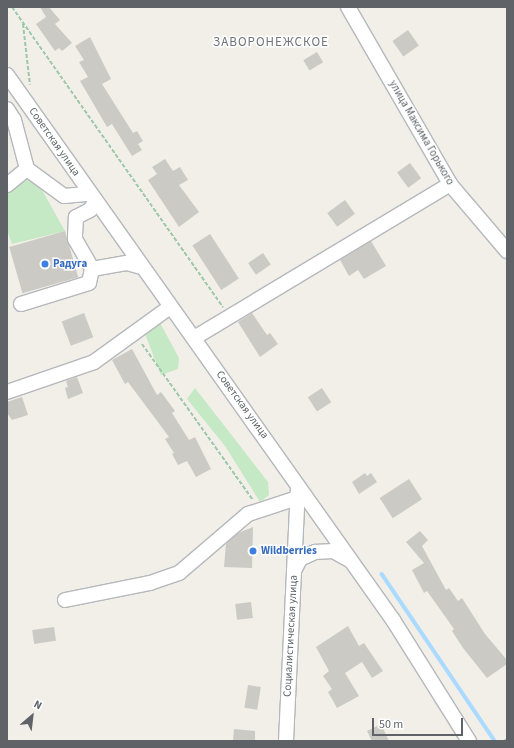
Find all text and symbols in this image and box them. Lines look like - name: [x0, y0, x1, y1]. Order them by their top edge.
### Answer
- district label: ЗАВОРОНЕЖСКОЕ: [213, 34, 329, 50]
- street label: улица Максима Горького: [386, 78, 456, 188]
- street label: Советская улица: [25, 105, 83, 179]
- place label: Радуга: [53, 257, 87, 271]
- marker: Радуга: [40, 259, 50, 269]
- street label: Советская улица: [213, 368, 271, 442]
- place label: Wildberries: [261, 544, 317, 558]
- marker: Wildberries: [248, 546, 258, 556]
- street label: Социалистическая улица: [281, 575, 301, 697]
- north arrow: [12, 696, 52, 736]
- text: N: [31, 697, 45, 713]
- scale bar: [374, 710, 465, 736]
- text: 50 m: [379, 716, 403, 733]

